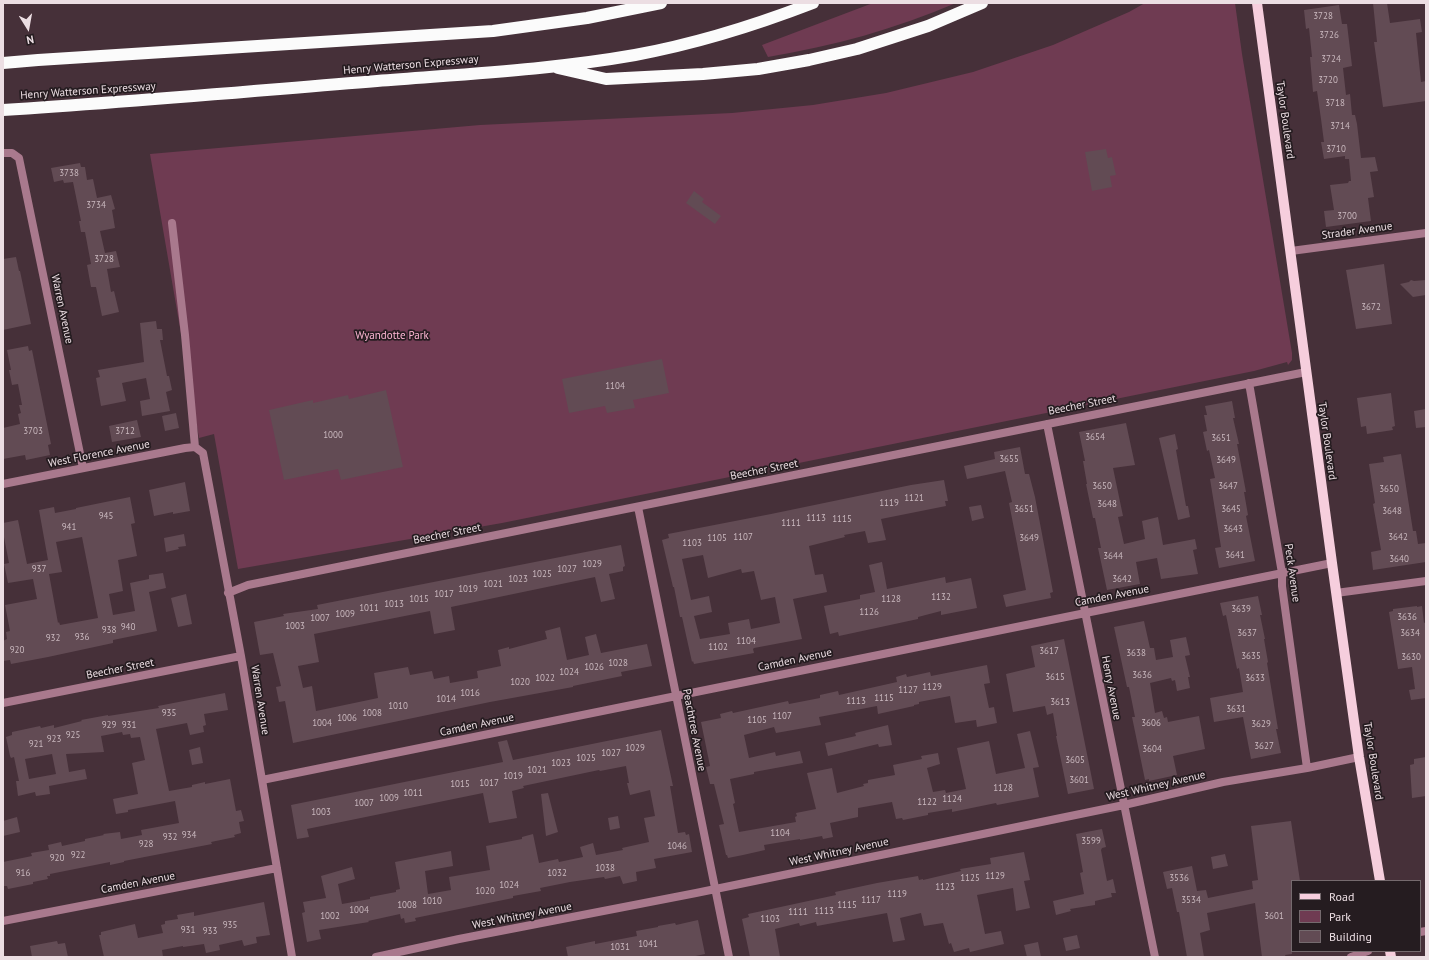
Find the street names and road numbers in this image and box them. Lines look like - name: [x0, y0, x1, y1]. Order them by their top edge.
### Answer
- street label: Henry Watterson Expressway: [343, 53, 479, 77]
- street label: Henry Watterson Expressway: [20, 80, 156, 102]
- street label: Taylor Boulevard: [1273, 80, 1297, 160]
- street label: Strader Avenue: [1321, 220, 1393, 242]
- street label: Warren Avenue: [48, 273, 76, 345]
- street label: Beecher Street: [1047, 392, 1117, 418]
- street label: Taylor Boulevard: [1315, 401, 1339, 481]
- street label: West Florence Avenue: [47, 438, 151, 470]
- street label: Beecher Street: [729, 457, 799, 483]
- street label: Beecher Street: [412, 521, 482, 547]
- street label: Peck Avenue: [1281, 543, 1303, 603]
- street label: Camden Avenue: [1074, 582, 1150, 610]
- street label: Camden Avenue: [757, 646, 833, 674]
- street label: Henry Avenue: [1098, 655, 1124, 721]
- street label: Beecher Street: [85, 656, 155, 682]
- street label: Warren Avenue: [248, 664, 272, 736]
- street label: Peachtree Avenue: [680, 688, 708, 772]
- street label: Camden Avenue: [439, 711, 515, 739]
- street label: Taylor Boulevard: [1360, 721, 1386, 801]
- street label: West Whitney Avenue: [1105, 768, 1207, 804]
- street label: West Whitney Avenue: [788, 835, 890, 869]
- street label: Camden Avenue: [100, 869, 176, 897]
- street label: West Whitney Avenue: [471, 900, 573, 932]

